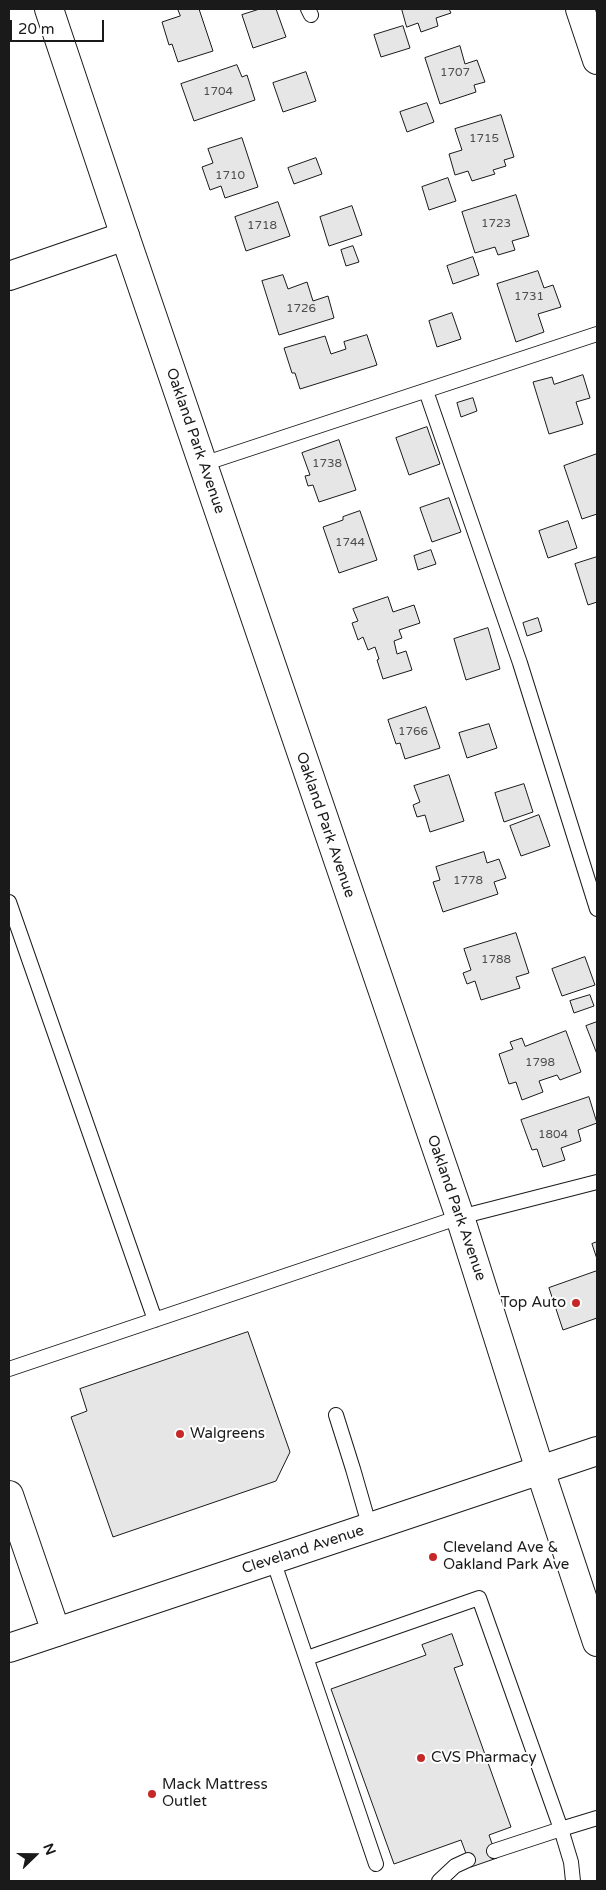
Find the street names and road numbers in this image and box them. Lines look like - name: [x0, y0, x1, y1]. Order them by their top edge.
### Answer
- street label: Oakland Park Avenue: [162, 366, 228, 516]
- street label: Oakland Park Avenue: [292, 750, 358, 900]
- street label: Oakland Park Avenue: [423, 1133, 489, 1283]
- street label: Cleveland Avenue: [240, 1522, 366, 1578]

